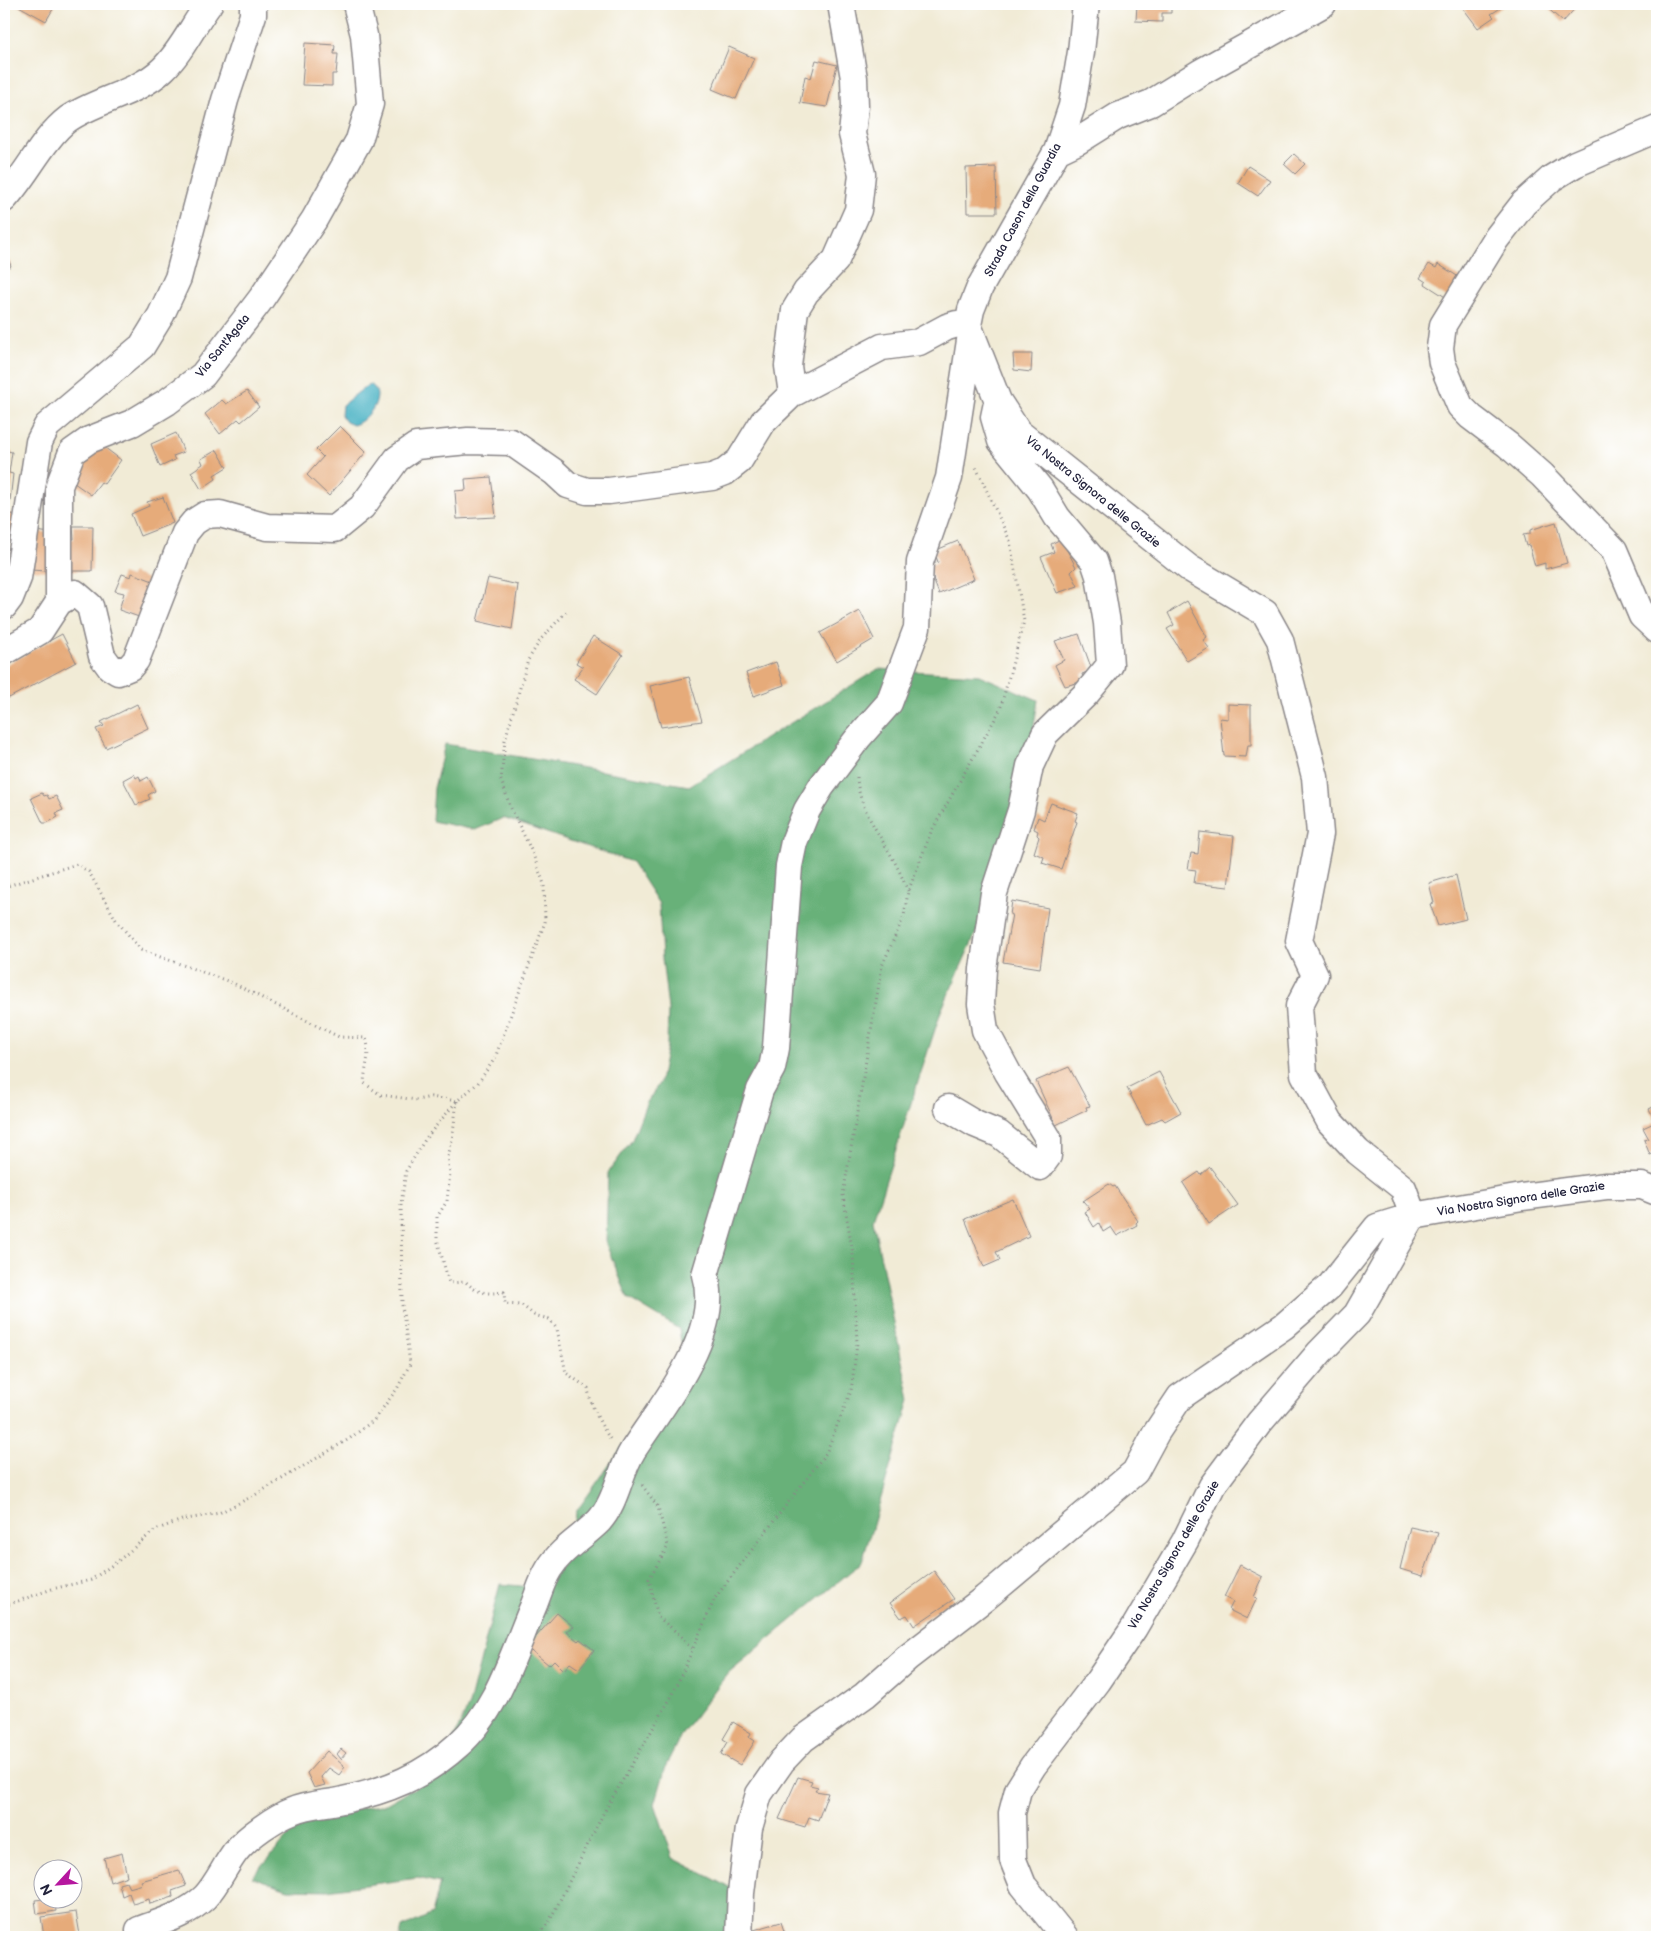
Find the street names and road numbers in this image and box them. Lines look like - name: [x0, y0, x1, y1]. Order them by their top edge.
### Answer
- street label: Strada Cason della Guardia: [981, 140, 1065, 279]
- street label: Via Sant'Agata: [193, 311, 253, 381]
- street label: Via Nostra Signora delle Grazie: [1022, 433, 1164, 551]
- street label: Via Nostra Signora delle Grazie: [1436, 1178, 1606, 1220]
- street label: Via Nostra Signora delle Grazie: [1125, 1478, 1223, 1632]

